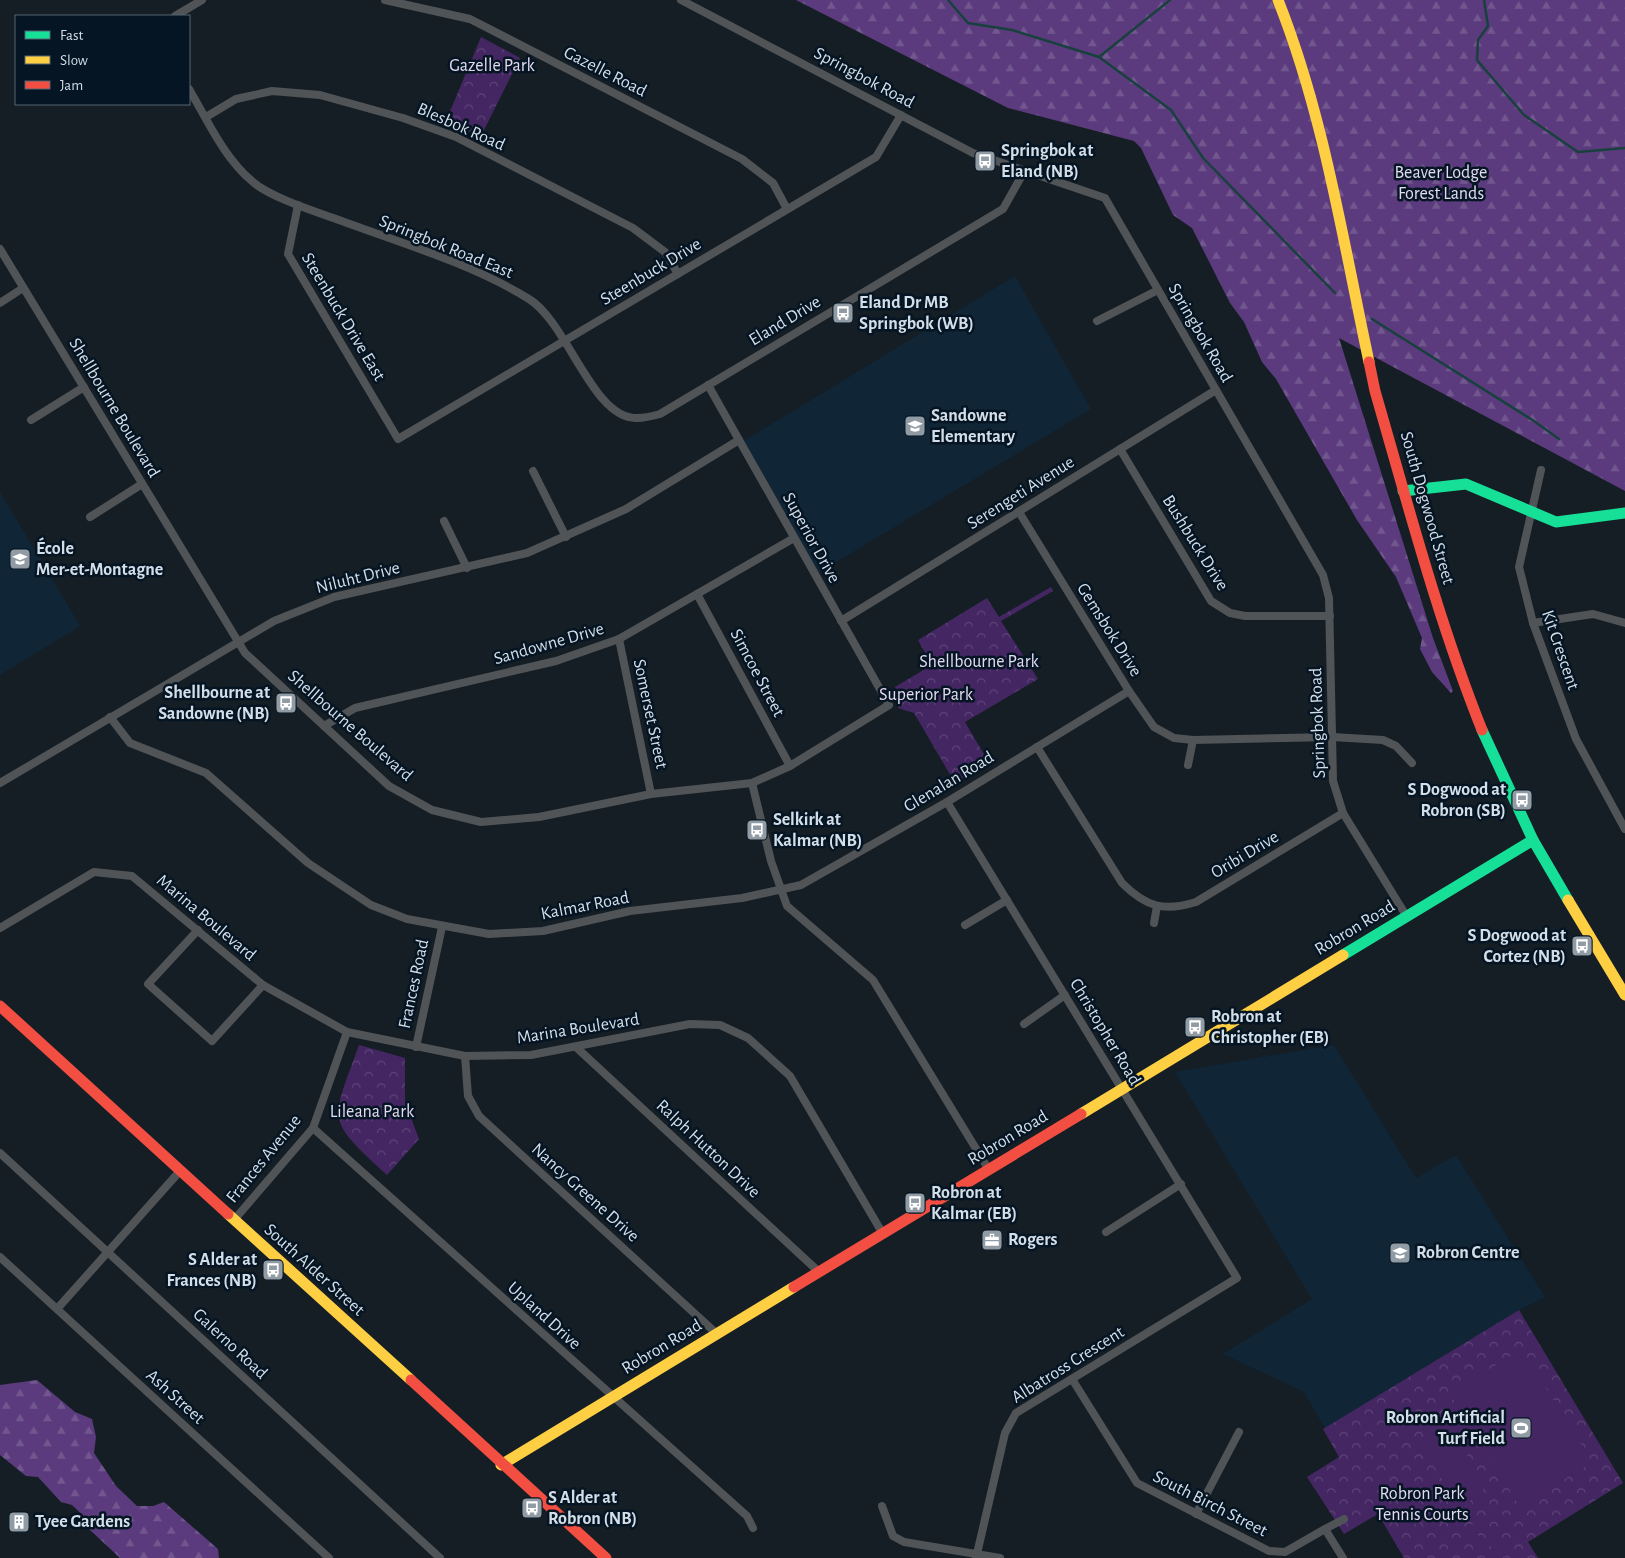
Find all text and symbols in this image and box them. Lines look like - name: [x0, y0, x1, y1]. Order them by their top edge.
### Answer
- legend: [15, 15, 190, 105]
- text: Fast: [60, 28, 84, 43]
- street label: Gazelle Road: [561, 43, 649, 101]
- street label: Springbok Road: [811, 44, 917, 112]
- text: Slow: [60, 53, 88, 68]
- park label: Gazelle Park: [449, 57, 536, 75]
- text: Jam: [60, 78, 83, 93]
- street label: Blesbok Road: [414, 100, 508, 154]
- place label: Springbok at Eland (NB): [1001, 142, 1093, 181]
- bus stop icon: Springbok at Eland (NB): [973, 149, 997, 173]
- park label: Beaver Lodge Forest Lands: [1395, 164, 1487, 203]
- street label: Springbok Road East: [376, 212, 516, 282]
- street label: Steenbuck Drive: [598, 235, 704, 309]
- street label: Steenbuck Drive East: [298, 250, 388, 384]
- street label: Springbok Road: [1165, 281, 1235, 385]
- street label: Eland Drive: [746, 293, 824, 349]
- place label: Eland Dr MB Springbok (WB): [859, 294, 974, 333]
- bus stop icon: Eland Dr MB Springbok (WB): [831, 301, 855, 325]
- street label: Shellbourne Boulevard: [65, 335, 163, 481]
- place label: Sandowne Elementary: [931, 407, 1016, 446]
- school or university icon: Sandowne Elementary: [903, 414, 927, 438]
- street label: South Dogwood Street: [1397, 430, 1457, 587]
- street label: Serengeti Avenue: [964, 453, 1078, 533]
- street label: Superior Drive: [779, 490, 843, 586]
- street label: Bushbuck Drive: [1159, 492, 1231, 594]
- place label: École Mer-et-Montagne: [36, 537, 163, 579]
- school or university icon: École Mer-et-Montagne: [8, 547, 32, 571]
- street label: Niluht Drive: [314, 559, 402, 597]
- street label: Gemsbok Drive: [1073, 580, 1145, 680]
- street label: Kit Crescent: [1538, 608, 1582, 692]
- street label: Sandowne Drive: [492, 620, 606, 668]
- street label: Simcoe Street: [726, 626, 788, 720]
- park label: Shellbourne Park: [919, 653, 1039, 671]
- street label: Somerset Street: [630, 658, 670, 771]
- street label: Shellbourne Boulevard: [284, 667, 416, 785]
- street label: Springbok Road: [1307, 667, 1329, 779]
- place label: Shellbourne at Sandowne (NB): [158, 684, 270, 723]
- park label: Superior Park: [879, 686, 974, 704]
- bus stop icon: Shellbourne at Sandowne (NB): [274, 691, 298, 715]
- street label: Glenalan Road: [901, 748, 997, 816]
- place label: S Dogwood at Robron (SB): [1407, 781, 1506, 820]
- bus stop icon: S Dogwood at Robron (SB): [1510, 788, 1534, 812]
- place label: Selkirk at Kalmar (NB): [773, 811, 862, 850]
- bus stop icon: Selkirk at Kalmar (NB): [745, 818, 769, 842]
- street label: Oribi Drive: [1208, 828, 1282, 882]
- street label: Marina Boulevard: [153, 871, 259, 965]
- street label: Kalmar Road: [539, 889, 631, 923]
- street label: Robron Road: [1312, 897, 1398, 959]
- place label: S Dogwood at Cortez (NB): [1467, 927, 1566, 966]
- bus stop icon: S Dogwood at Cortez (NB): [1570, 934, 1594, 958]
- street label: Frances Road: [396, 938, 432, 1030]
- street label: Christopher Road: [1066, 975, 1144, 1089]
- place label: Robron at Christopher (EB): [1211, 1008, 1329, 1047]
- street label: Marina Boulevard: [515, 1010, 641, 1048]
- bus stop icon: Robron at Christopher (EB): [1183, 1015, 1207, 1039]
- street label: Ralph Hutton Drive: [653, 1096, 763, 1202]
- park label: Lileana Park: [330, 1103, 415, 1121]
- street label: Robron Road: [965, 1107, 1051, 1169]
- street label: Frances Avenue: [223, 1112, 305, 1206]
- street label: Nancy Greene Drive: [528, 1140, 642, 1246]
- place label: Robron at Kalmar (EB): [931, 1184, 1017, 1223]
- bus stop icon: Robron at Kalmar (EB): [903, 1191, 927, 1215]
- street label: South Alder Street: [260, 1221, 368, 1320]
- office icon: Rogers: [980, 1228, 1004, 1252]
- place label: Rogers: [1008, 1231, 1058, 1249]
- school or university icon: Robron Centre: [1388, 1241, 1412, 1265]
- place label: Robron Centre: [1416, 1244, 1519, 1262]
- place label: S Alder at Frances (NB): [166, 1251, 257, 1290]
- bus stop icon: S Alder at Frances (NB): [261, 1258, 285, 1282]
- street label: Upland Drive: [504, 1279, 584, 1353]
- street label: Galerno Road: [189, 1305, 271, 1383]
- street label: Robron Road: [619, 1316, 705, 1378]
- street label: Albatross Crescent: [1008, 1323, 1128, 1407]
- street label: Ash Street: [142, 1366, 208, 1428]
- place label: Robron Artificial Turf Field: [1386, 1409, 1506, 1448]
- sports icon: Robron Artificial Turf Field: [1509, 1416, 1533, 1440]
- street label: South Birch Street: [1150, 1467, 1270, 1541]
- park label: Robron Park Tennis Courts: [1375, 1485, 1469, 1524]
- place label: S Alder at Robron (NB): [548, 1489, 637, 1528]
- bus stop icon: S Alder at Robron (NB): [520, 1496, 544, 1520]
- building icon: Tyee Gardens: [7, 1510, 31, 1534]
- place label: Tyee Gardens: [35, 1513, 130, 1531]

